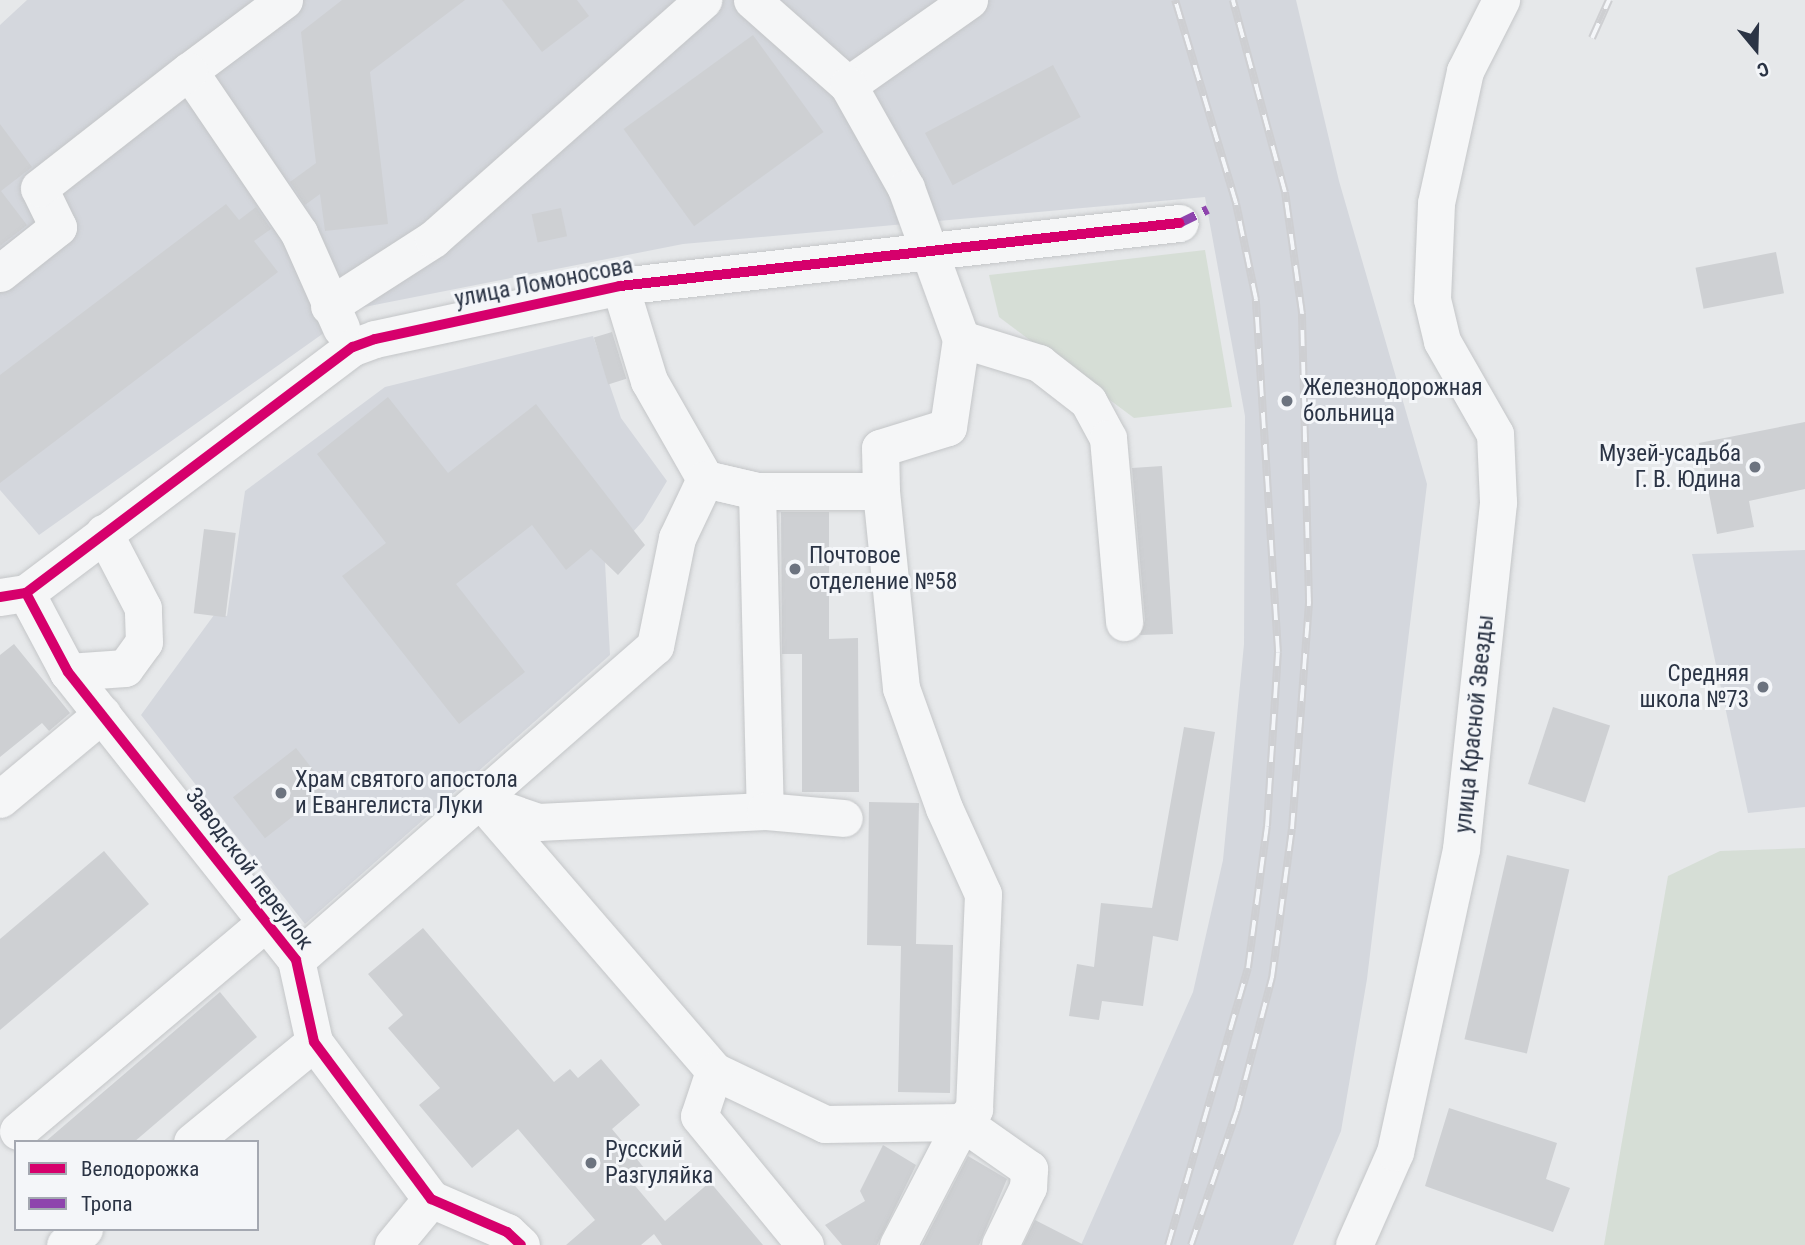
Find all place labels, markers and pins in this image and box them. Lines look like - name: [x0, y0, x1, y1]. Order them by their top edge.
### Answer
- place label: Железнодорожная больница: [1303, 374, 1482, 428]
- marker: Железнодорожная больница: [1277, 391, 1297, 411]
- place label: Музей-усадьба Г. В. Юдина: [1599, 440, 1741, 494]
- marker: Музей-усадьба Г. В. Юдина: [1747, 459, 1763, 475]
- place label: Почтовое отделение №58: [809, 542, 957, 596]
- marker: Почтовое отделение №58: [787, 561, 803, 577]
- place label: Средняя школа №73: [1640, 660, 1749, 714]
- marker: Средняя школа №73: [1755, 679, 1771, 695]
- place label: Храм святого апостола и Евангелиста Луки: [295, 766, 518, 820]
- marker: Храм святого апостола и Евангелиста Луки: [273, 785, 289, 801]
- place label: Русский Разгуляйка: [605, 1136, 713, 1190]
- marker: Русский Разгуляйка: [583, 1155, 599, 1171]

